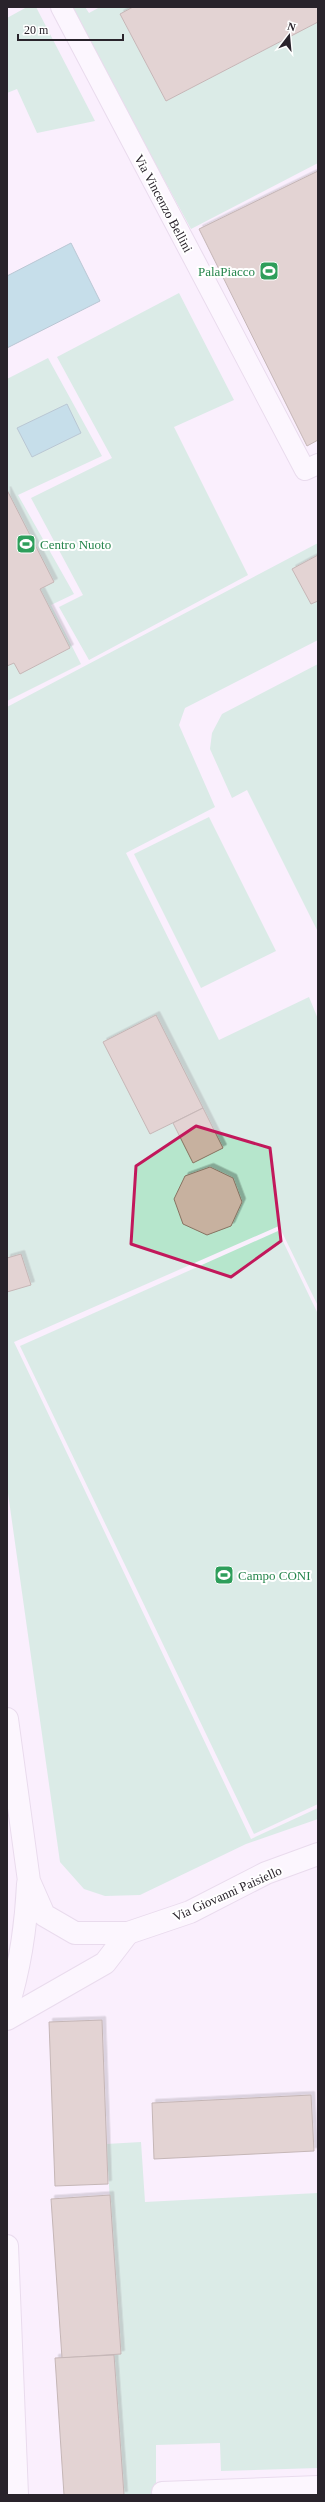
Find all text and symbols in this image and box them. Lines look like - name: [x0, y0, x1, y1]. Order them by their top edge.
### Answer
- scale bar: [18, 16, 123, 42]
- north arrow: [269, 16, 309, 56]
- text: N: [286, 20, 297, 33]
- text: 20 m: [24, 23, 49, 37]
- street label: Via Vincenzo Bellini: [131, 152, 196, 255]
- sports icon: PalaPiacco: [258, 260, 280, 282]
- place label: PalaPiacco: [198, 264, 255, 279]
- sports icon: Centro Nuoto: [15, 533, 37, 555]
- place label: Centro Nuoto: [40, 537, 111, 552]
- sports icon: Campo CONI: [213, 1564, 235, 1586]
- place label: Campo CONI: [238, 1568, 311, 1583]
- street label: Via Giovanni Paisiello: [170, 1863, 284, 1924]

